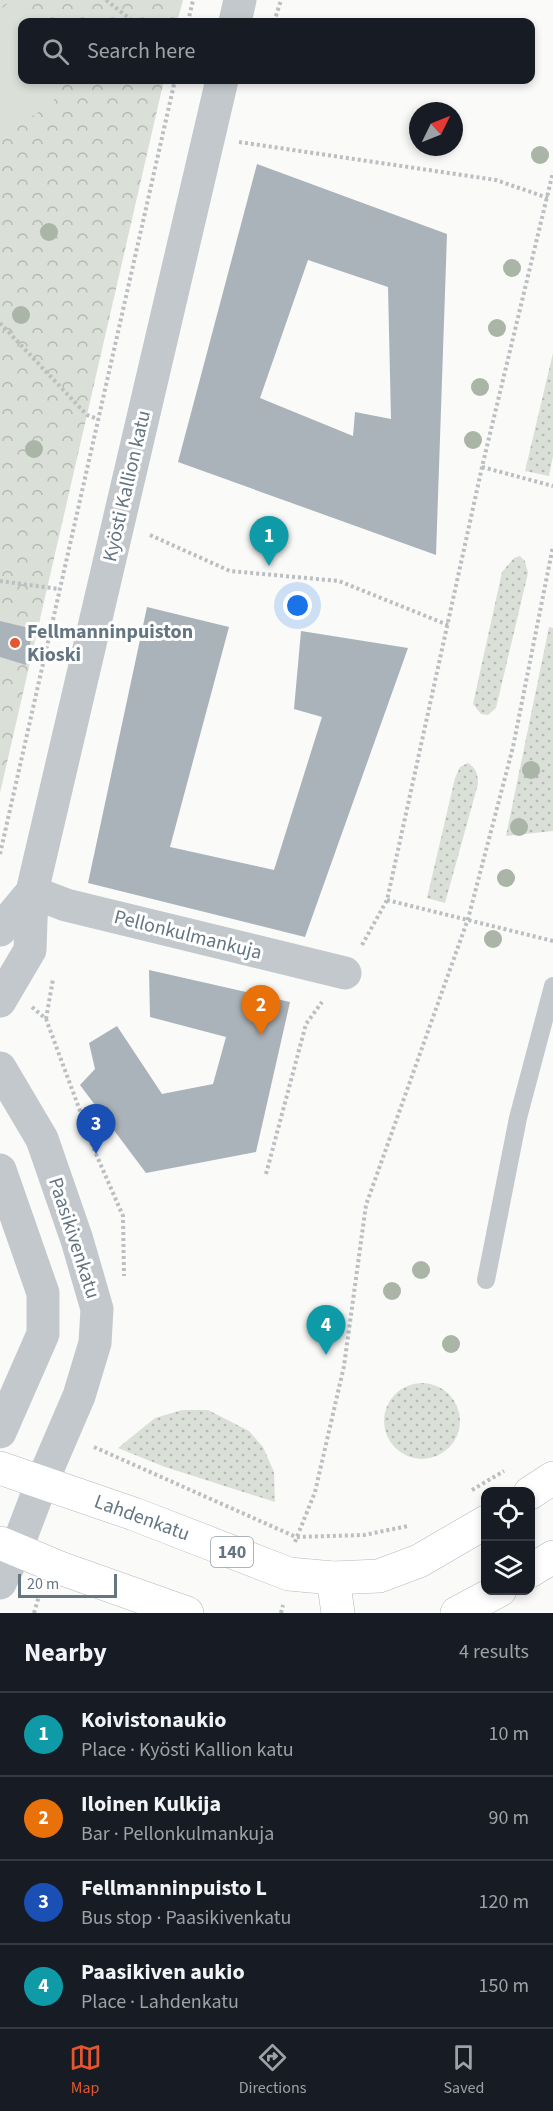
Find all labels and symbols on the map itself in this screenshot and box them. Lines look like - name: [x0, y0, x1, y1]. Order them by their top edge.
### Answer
- north arrow: [409, 102, 463, 156]
- street label: Kyösti Kallion katu: [96, 408, 158, 564]
- pin: 1: [250, 516, 288, 566]
- your location: [283, 591, 312, 620]
- place label: Fellmanninpuiston Kioski: [27, 618, 193, 669]
- marker: Fellmanninpuiston Kioski: [8, 636, 22, 650]
- street label: Pellonkulmankuja: [111, 903, 265, 967]
- pin: 2: [242, 986, 280, 1035]
- pin: 3: [76, 1104, 116, 1154]
- street label: Paasikivenkatu: [41, 1174, 107, 1302]
- pin: 4: [306, 1306, 346, 1355]
- street label: Lahdenkatu: [90, 1488, 194, 1548]
- road number: 140: [211, 1537, 253, 1567]
- scale bar: [18, 1571, 117, 1598]

